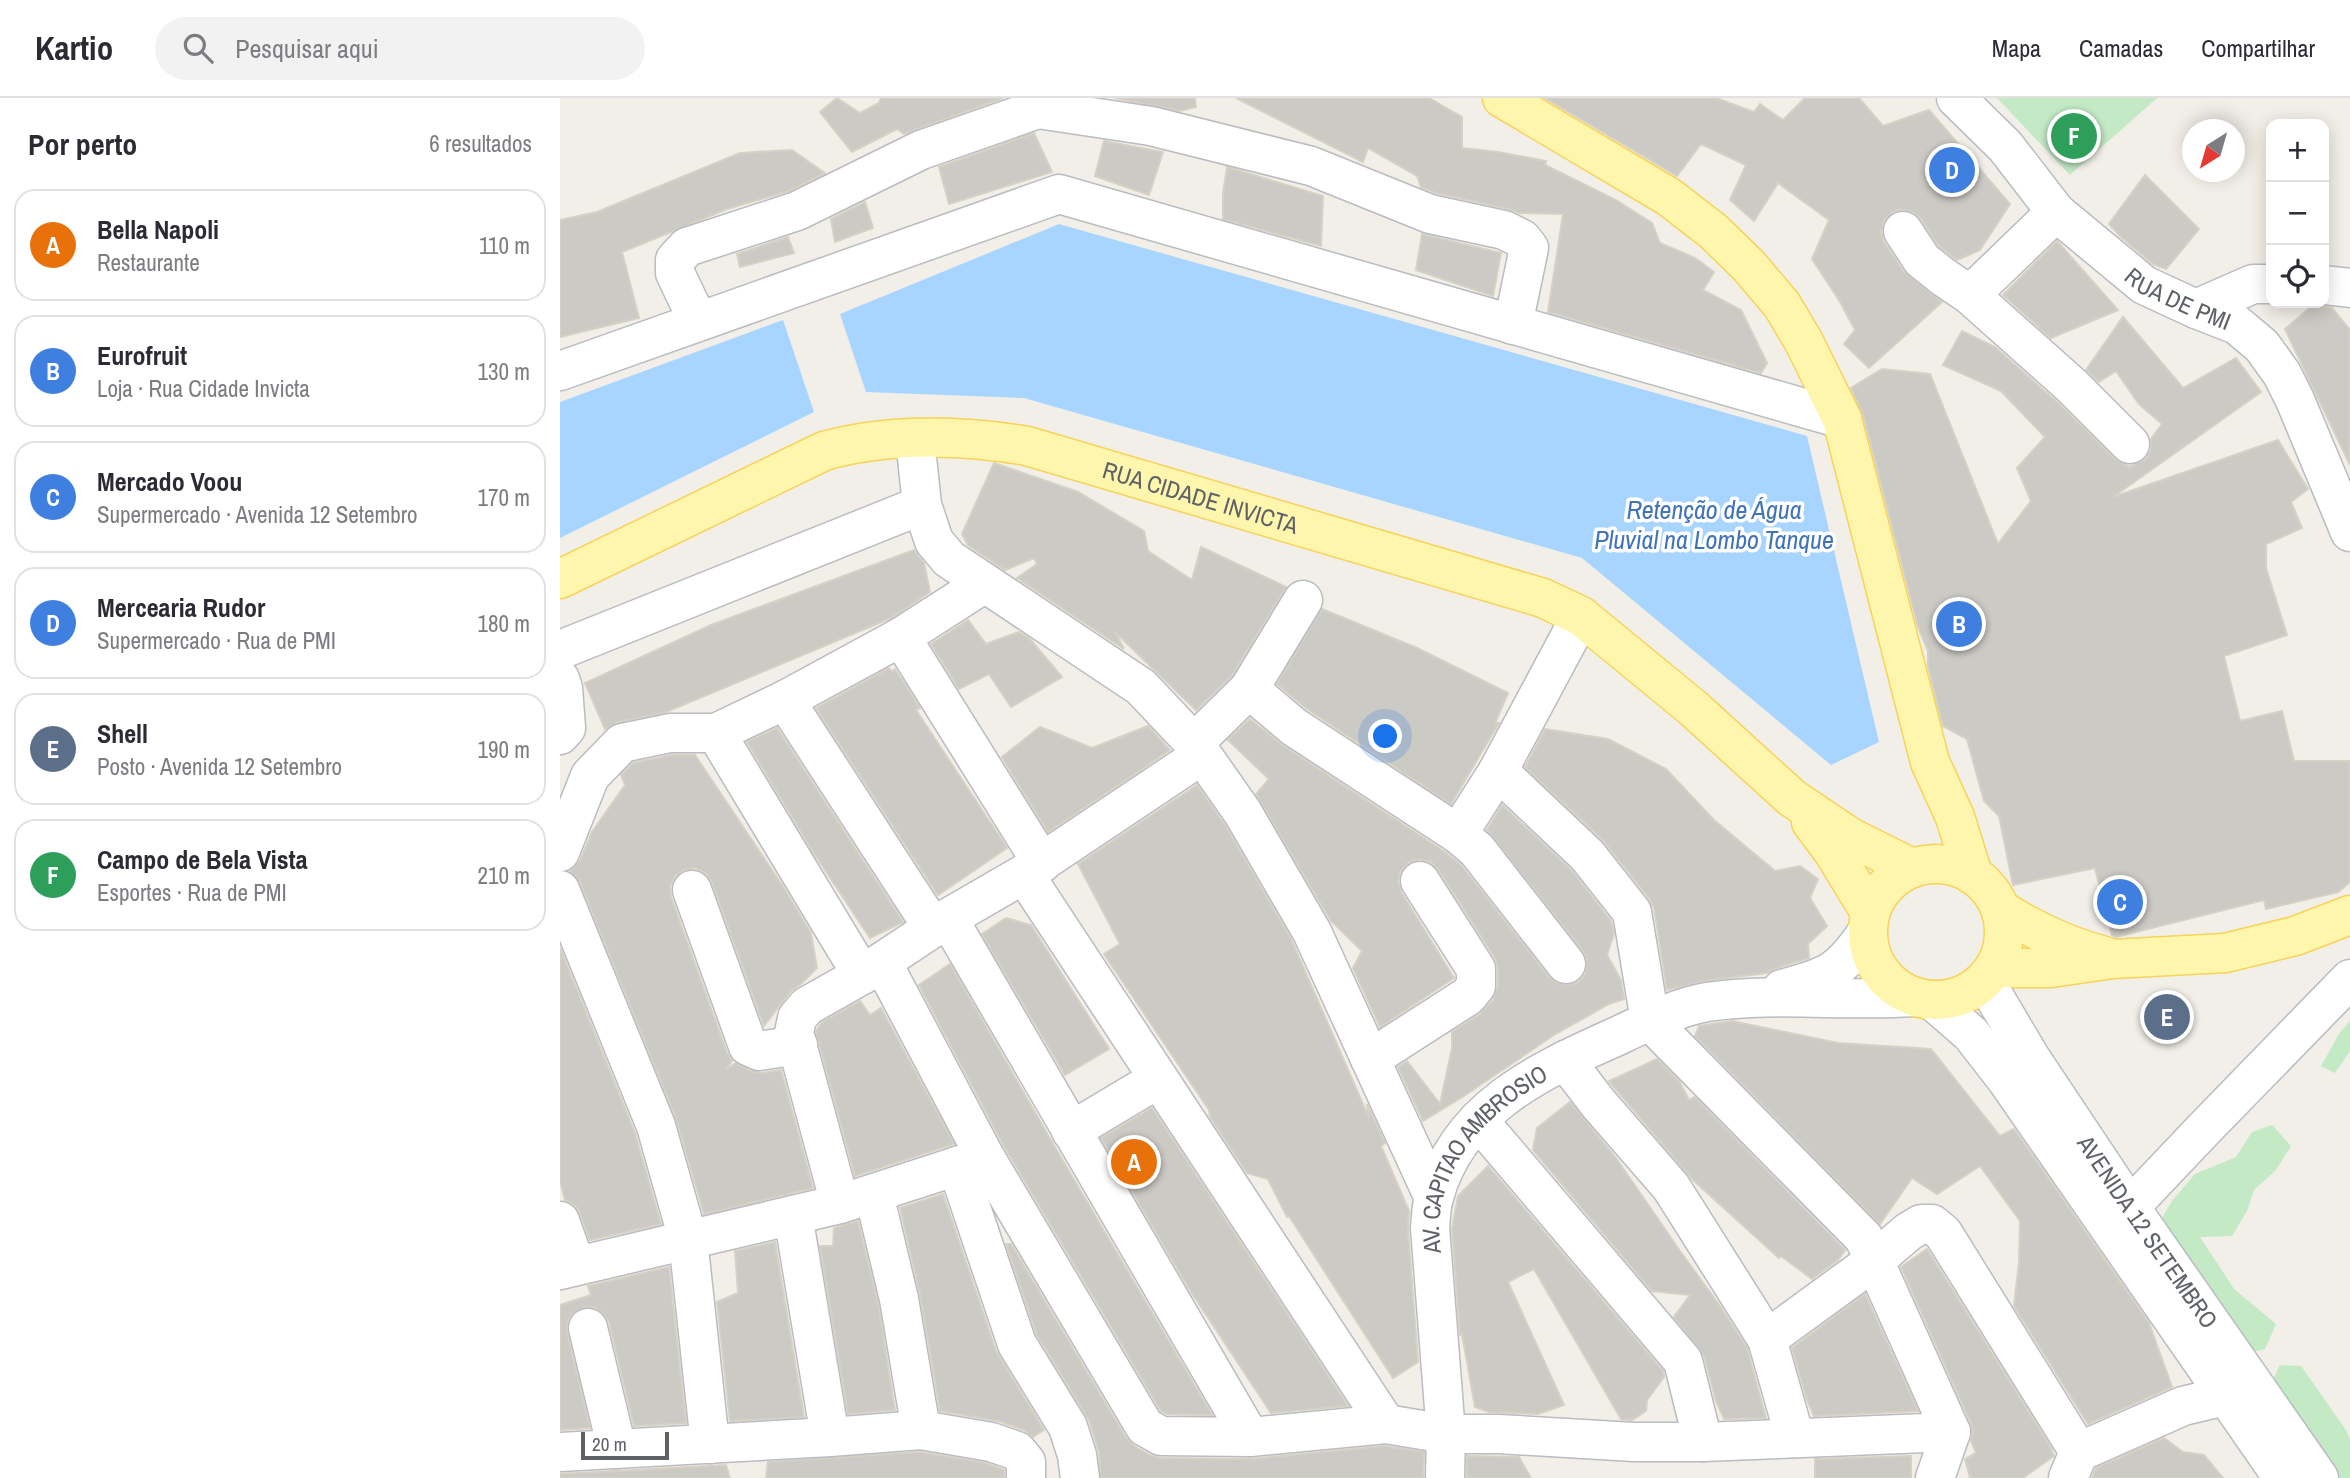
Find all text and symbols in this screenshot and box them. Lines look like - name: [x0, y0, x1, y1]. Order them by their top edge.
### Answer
- search box: [155, 17, 645, 80]
- text: Kartio: [35, 26, 113, 70]
- icon: search: [179, 29, 217, 67]
- text: Pesquisar aqui: [235, 31, 379, 66]
- text: Mapa: [1992, 32, 2041, 64]
- text: Camadas: [2079, 32, 2163, 64]
- text: Compartilhar: [2201, 32, 2315, 64]
- pin: F: [2051, 110, 2097, 162]
- north arrow: [2182, 119, 2245, 182]
- map controls: [2266, 119, 2329, 308]
- button: +: [2266, 119, 2329, 182]
- text: Por perto: [28, 124, 137, 164]
- text: 6 resultados: [429, 128, 532, 159]
- pin: D: [1929, 144, 1975, 196]
- button: −: [2266, 182, 2329, 245]
- text: Bella Napoli: [97, 212, 219, 247]
- text: A: [46, 230, 60, 261]
- text: 110 m: [479, 230, 530, 261]
- button: locate: [2266, 245, 2329, 308]
- text: Restaurante: [97, 247, 200, 278]
- street label: RUA DE PMI: [2118, 260, 2236, 337]
- text: Eurofruit: [97, 338, 187, 373]
- text: B: [46, 356, 60, 387]
- text: 130 m: [478, 356, 530, 387]
- text: Loja · Rua Cidade Invicta: [97, 373, 310, 404]
- street label: RUA CIDADE INVICTA: [1099, 453, 1303, 541]
- text: Mercado Voou: [97, 464, 242, 499]
- text: C: [46, 482, 60, 513]
- text: 170 m: [478, 482, 530, 513]
- water label: Retenção de Água Pluvial na Lombo Tanque: [1594, 492, 1834, 557]
- text: Supermercado · Avenida 12 Setembro: [97, 499, 418, 530]
- text: Mercearia Rudor: [97, 590, 265, 625]
- pin: B: [1936, 598, 1982, 650]
- text: D: [46, 608, 60, 639]
- text: 180 m: [478, 608, 530, 639]
- text: Supermercado · Rua de PMI: [97, 625, 336, 656]
- text: Shell: [97, 716, 148, 751]
- your location: [1368, 719, 1402, 753]
- text: E: [47, 734, 59, 765]
- text: 190 m: [478, 734, 530, 765]
- text: Posto · Avenida 12 Setembro: [97, 751, 342, 782]
- text: Campo de Bela Vista: [97, 842, 308, 877]
- text: F: [47, 860, 59, 891]
- text: 210 m: [478, 860, 530, 891]
- pin: C: [2097, 876, 2143, 928]
- text: Esportes · Rua de PMI: [97, 877, 287, 908]
- pin: E: [2144, 991, 2190, 1043]
- street label: AV. CAPITAO AMBROSIO: [1414, 1057, 1553, 1256]
- street label: AVENIDA 12 SETEMBRO: [2070, 1128, 2226, 1334]
- pin: A: [1111, 1136, 1157, 1188]
- scale bar: [581, 1429, 668, 1461]
- text: 20 m: [592, 1431, 627, 1457]

